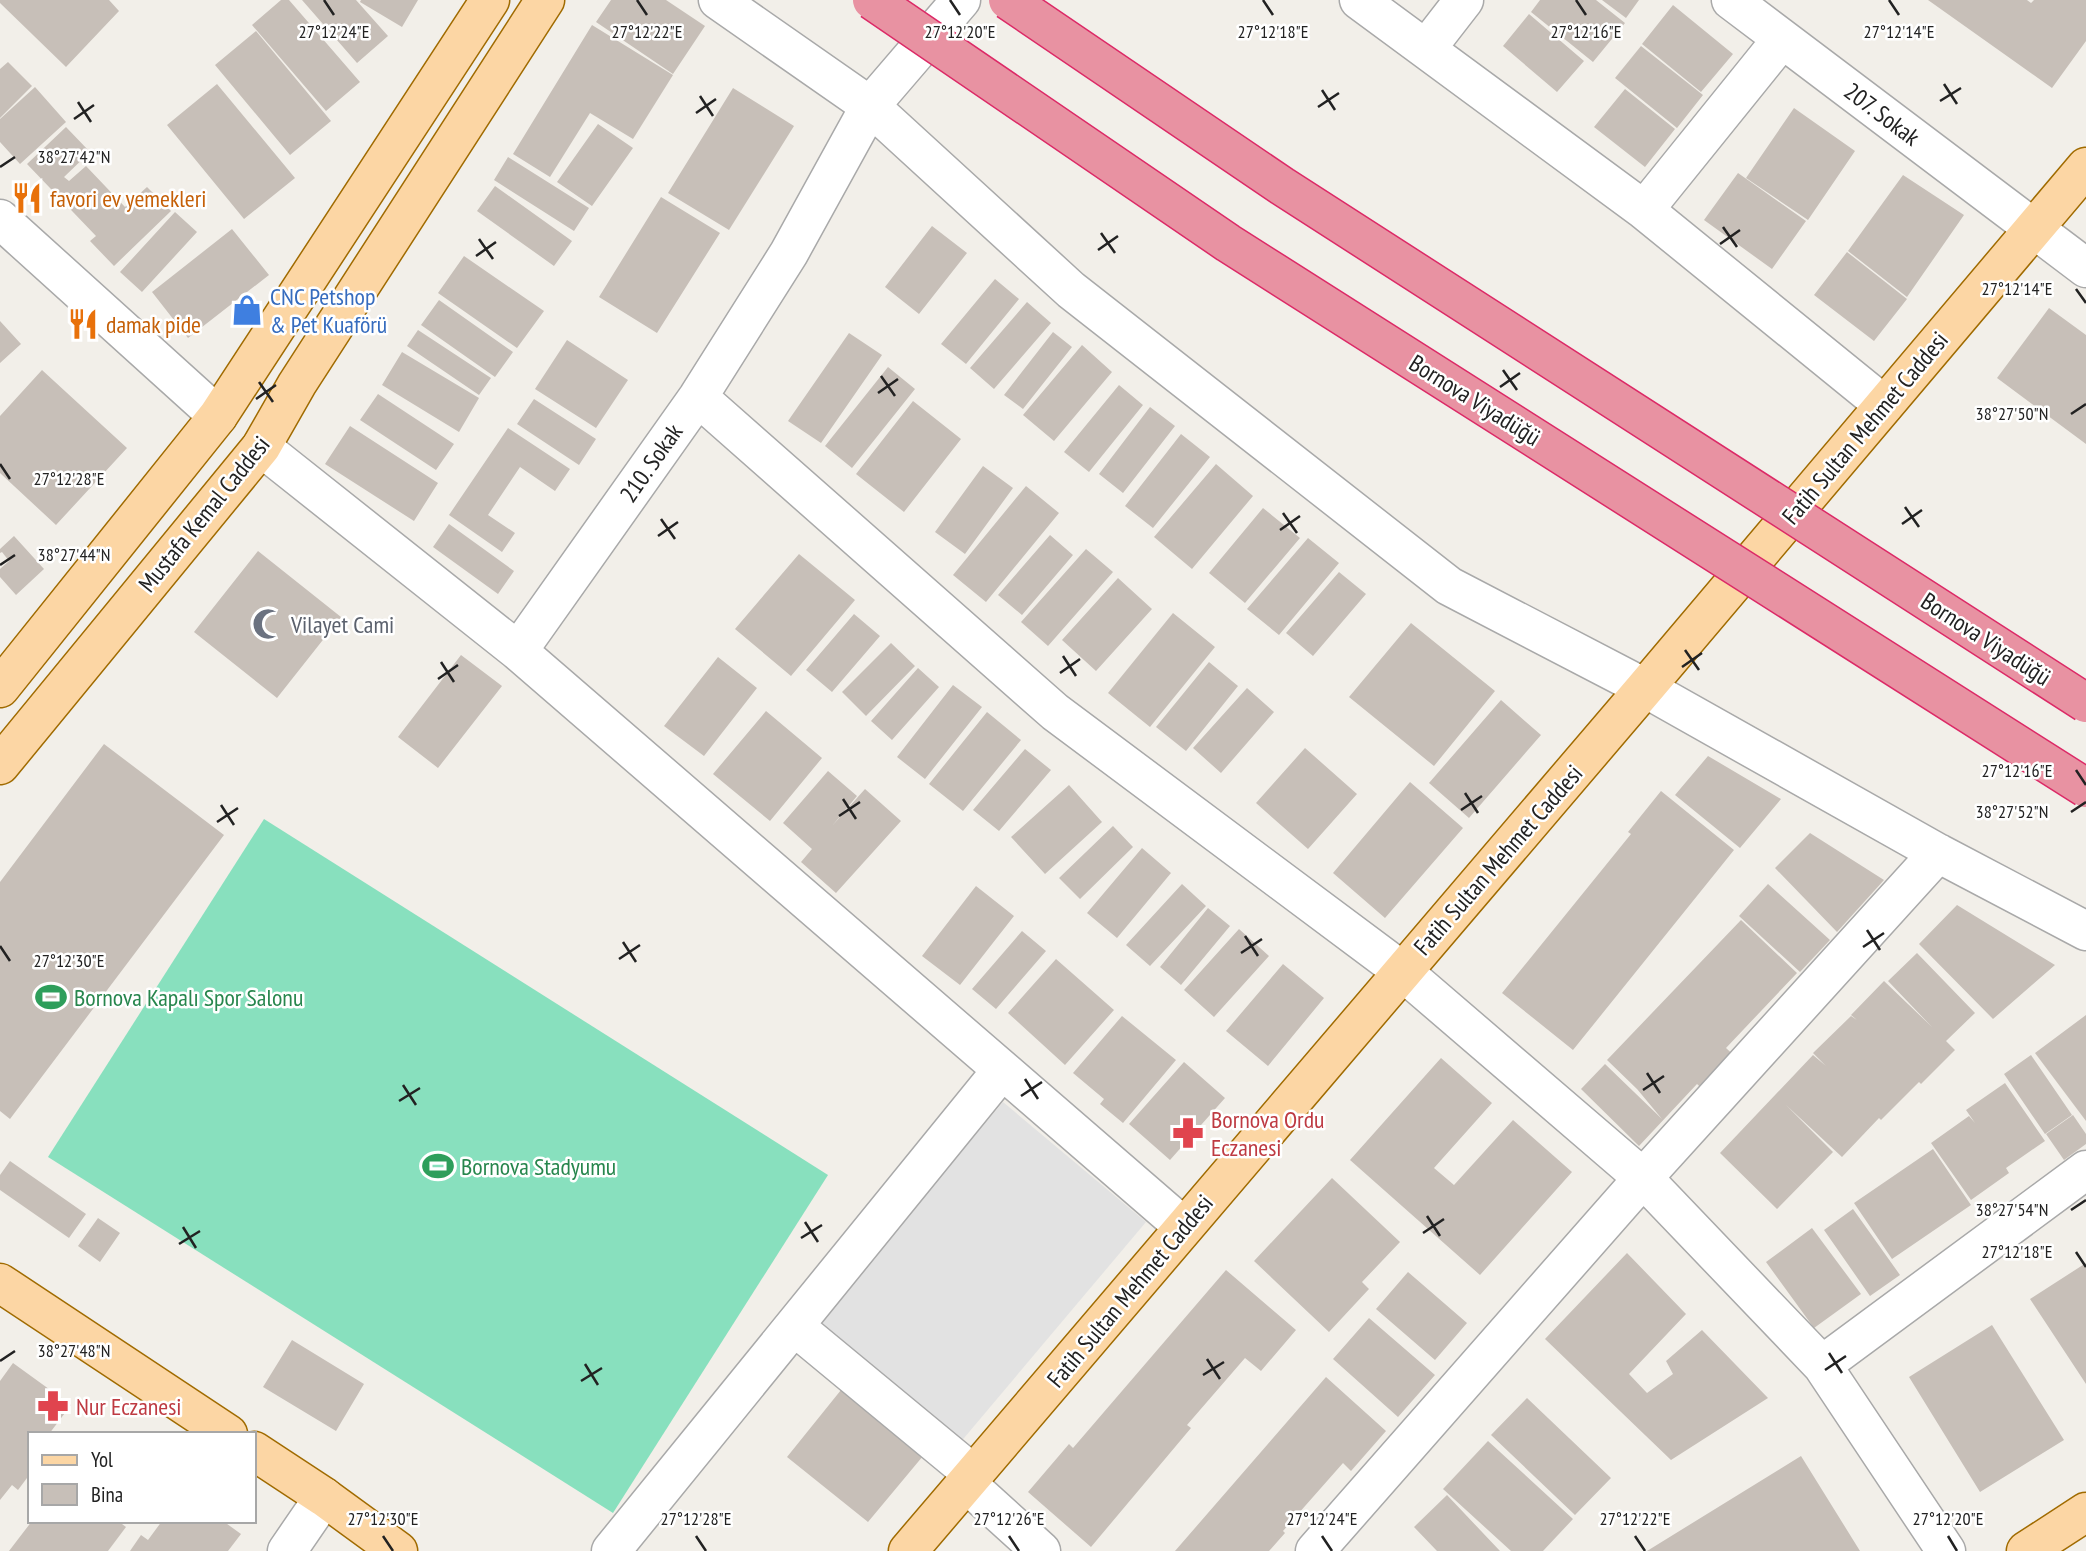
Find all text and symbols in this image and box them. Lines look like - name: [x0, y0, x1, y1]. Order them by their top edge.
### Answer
- text: 27°12'24"E: [299, 20, 369, 43]
- text: 27°12'22"E: [612, 20, 682, 43]
- text: 27°12'20"E: [925, 20, 995, 43]
- text: 27°12'18"E: [1238, 20, 1308, 43]
- text: 27°12'16"E: [1551, 20, 1621, 43]
- text: 27°12'14"E: [1864, 20, 1934, 43]
- street label: 207. Sokak: [1838, 75, 1927, 153]
- text: 38°27'42"N: [38, 145, 110, 168]
- restaurant icon: favori ev yemekleri: [10, 181, 44, 215]
- place label: favori ev yemekleri: [50, 183, 206, 214]
- text: 27°12'14"E: [1982, 277, 2052, 300]
- place label: CNC Petshop & Pet Kuaförü: [270, 281, 387, 340]
- shop icon: CNC Petshop & Pet Kuaförü: [230, 293, 264, 327]
- restaurant icon: damak pide: [66, 307, 100, 341]
- place label: damak pide: [106, 309, 201, 340]
- street label: Fatih Sultan Mehmet Caddesi: [1775, 325, 1955, 531]
- street label: Bornova Viyadüğü: [1404, 347, 1546, 453]
- text: 38°27'50"N: [1976, 402, 2048, 425]
- street label: 210. Sokak: [613, 417, 690, 508]
- street label: Mustafa Kemal Caddesi: [132, 430, 276, 598]
- text: 27°12'28"E: [34, 467, 104, 490]
- text: 38°27'44"N: [38, 543, 110, 566]
- street label: Bornova Viyadüğü: [1915, 585, 2057, 693]
- mosque icon: Vilayet Cami: [251, 607, 285, 641]
- place label: Vilayet Cami: [290, 609, 394, 640]
- street label: Fatih Sultan Mehmet Caddesi: [1407, 758, 1589, 962]
- text: 27°12'16"E: [1982, 759, 2052, 782]
- text: 38°27'52"N: [1976, 800, 2048, 823]
- text: 27°12'30"E: [34, 949, 104, 972]
- sports icon: Bornova Kapalı Spor Salonu: [34, 980, 68, 1014]
- place label: Bornova Kapalı Spor Salonu: [74, 982, 303, 1013]
- place label: Bornova Ordu Eczanesi: [1211, 1104, 1324, 1163]
- pharmacy icon: Bornova Ordu Eczanesi: [1171, 1116, 1205, 1150]
- sports icon: Bornova Stadyumu: [421, 1149, 455, 1183]
- place label: Bornova Stadyumu: [461, 1151, 616, 1182]
- street label: Fatih Sultan Mehmet Caddesi: [1040, 1188, 1220, 1394]
- text: 38°27'54"N: [1976, 1198, 2048, 1221]
- text: 27°12'18"E: [1982, 1240, 2052, 1263]
- text: 38°27'48"N: [38, 1339, 110, 1362]
- pharmacy icon: Nur Eczanesi: [36, 1389, 70, 1423]
- place label: Nur Eczanesi: [76, 1391, 182, 1422]
- legend: [28, 1432, 256, 1523]
- text: Yol: [91, 1446, 113, 1473]
- text: Bina: [91, 1481, 123, 1508]
- text: 27°12'30"E: [348, 1507, 418, 1530]
- text: 27°12'28"E: [661, 1507, 731, 1530]
- text: 27°12'26"E: [974, 1507, 1044, 1530]
- text: 27°12'24"E: [1287, 1507, 1357, 1530]
- text: 27°12'22"E: [1600, 1507, 1670, 1530]
- text: 27°12'20"E: [1913, 1507, 1983, 1530]

